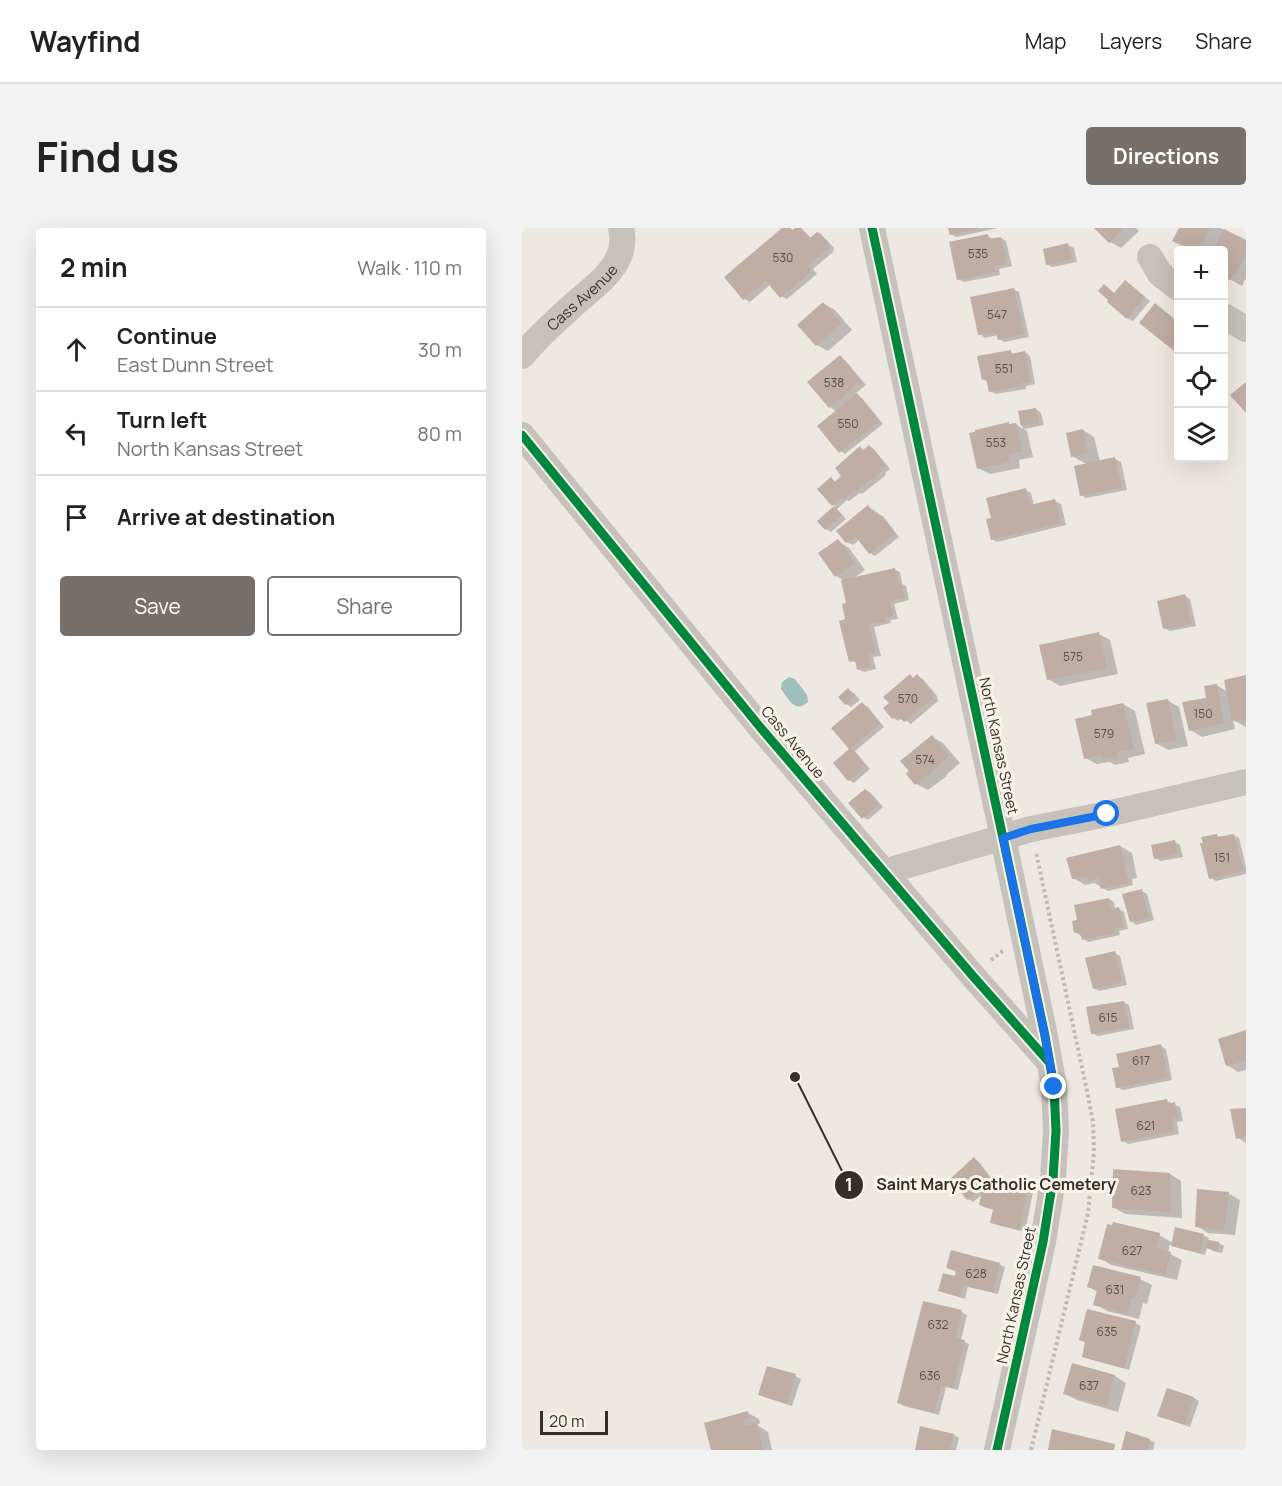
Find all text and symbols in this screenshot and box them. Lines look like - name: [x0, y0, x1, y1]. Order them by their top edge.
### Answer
- text: Wayfind: [30, 22, 140, 60]
- text: Map: [1025, 27, 1066, 55]
- text: Layers: [1099, 27, 1162, 55]
- text: Share: [1195, 27, 1252, 55]
- text: Find us: [36, 127, 179, 185]
- button: Directions: [1086, 127, 1246, 185]
- house number: 535: [968, 245, 988, 262]
- map controls: [1174, 246, 1228, 462]
- button: +: [1174, 246, 1228, 300]
- text: 2 min: [60, 249, 128, 285]
- house number: 530: [773, 249, 793, 266]
- text: Walk · 110 m: [357, 254, 462, 281]
- street label: Cass Avenue: [542, 260, 622, 335]
- button: −: [1174, 300, 1228, 354]
- house number: 547: [987, 306, 1007, 323]
- text: Continue: [117, 321, 217, 351]
- icon: ahead: [60, 333, 93, 366]
- text: 30 m: [418, 336, 462, 363]
- text: East Dunn Street: [117, 351, 274, 378]
- button: locate: [1174, 354, 1228, 408]
- house number: 551: [995, 360, 1013, 377]
- house number: 538: [824, 374, 844, 391]
- text: Turn left: [117, 405, 207, 435]
- button: layers: [1174, 408, 1228, 462]
- house number: 550: [837, 415, 859, 432]
- icon: left: [60, 417, 93, 450]
- text: 80 m: [417, 420, 462, 447]
- house number: 553: [986, 434, 1006, 451]
- text: North Kansas Street: [117, 435, 303, 462]
- icon: arrive: [60, 501, 93, 534]
- text: Arrive at destination: [117, 502, 335, 532]
- button: Save: [60, 576, 255, 636]
- button: Share: [267, 576, 462, 636]
- house number: 575: [1063, 648, 1083, 665]
- street label: North Kansas Street: [974, 675, 1024, 817]
- house number: 570: [898, 690, 918, 707]
- street label: Cass Avenue: [756, 701, 830, 783]
- house number: 150: [1194, 705, 1212, 722]
- house number: 579: [1094, 725, 1114, 742]
- house number: 574: [915, 751, 935, 768]
- route start: [1093, 800, 1119, 826]
- house number: 151: [1214, 849, 1230, 866]
- house number: 615: [1099, 1009, 1118, 1026]
- house number: 617: [1132, 1052, 1150, 1069]
- route end: [1040, 1073, 1066, 1099]
- house number: 621: [1137, 1117, 1155, 1134]
- callout: Saint Marys Catholic Cemetery: [834, 1168, 1128, 1202]
- text: 1: [845, 1172, 853, 1196]
- text: Saint Marys Catholic Cemetery: [876, 1173, 1116, 1195]
- house number: 623: [1131, 1182, 1151, 1199]
- street label: North Kansas Street: [991, 1224, 1041, 1366]
- house number: 627: [1122, 1242, 1142, 1259]
- house number: 628: [965, 1265, 987, 1282]
- house number: 631: [1106, 1281, 1124, 1298]
- house number: 632: [928, 1316, 949, 1333]
- house number: 635: [1096, 1323, 1118, 1340]
- house number: 636: [919, 1367, 941, 1384]
- house number: 637: [1079, 1377, 1099, 1394]
- scale bar: [540, 1408, 608, 1436]
- text: 20 m: [549, 1410, 585, 1432]

